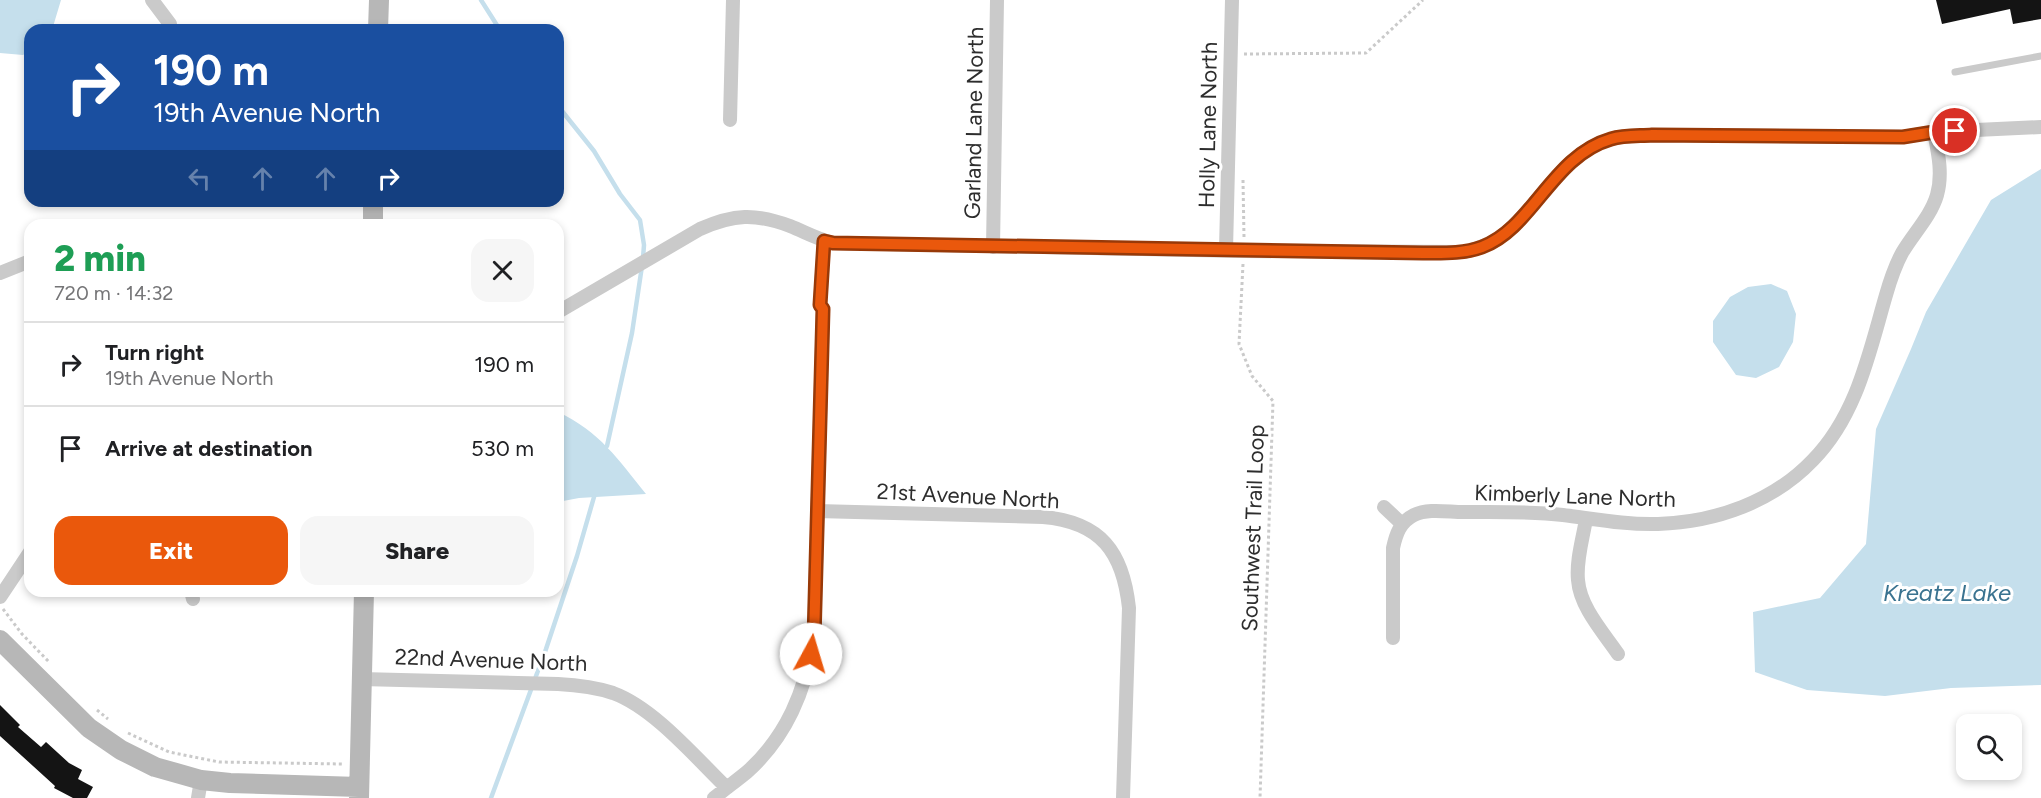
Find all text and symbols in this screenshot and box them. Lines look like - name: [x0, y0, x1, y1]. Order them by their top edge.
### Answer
- street label: Garland Lane North: [959, 27, 989, 219]
- street label: Holly Lane North: [1193, 42, 1223, 208]
- text: 190 m: [153, 45, 269, 96]
- icon: right: [54, 48, 132, 126]
- text: 19th Avenue North: [153, 96, 380, 129]
- pin: [1929, 105, 1980, 156]
- icon: arrive: [1938, 114, 1971, 147]
- icon: left: [183, 162, 216, 195]
- icon: ahead: [246, 162, 279, 195]
- icon: ahead: [309, 162, 342, 195]
- icon: right: [372, 162, 405, 195]
- text: 2 min: [54, 237, 146, 280]
- button: close: [471, 239, 534, 302]
- text: 720 m · 14:32: [54, 281, 173, 305]
- text: Turn right: [105, 339, 204, 366]
- icon: right: [54, 348, 87, 381]
- text: 190 m: [474, 351, 534, 378]
- text: 19th Avenue North: [105, 366, 273, 390]
- street label: Southwest Trail Loop: [1236, 424, 1270, 632]
- icon: arrive: [54, 432, 87, 465]
- text: Arrive at destination: [105, 435, 313, 462]
- text: 530 m: [471, 435, 534, 462]
- street label: 21st Avenue North: [876, 478, 1060, 514]
- street label: Kimberly Lane North: [1474, 479, 1676, 513]
- button: Exit: [54, 516, 288, 585]
- button: Share: [300, 516, 534, 585]
- water label: Kreatz Lake: [1883, 578, 2011, 607]
- position arrow: [779, 622, 843, 686]
- street label: 22nd Avenue North: [394, 643, 588, 677]
- map controls: [1956, 714, 2022, 780]
- button: search: [1956, 714, 2022, 780]

